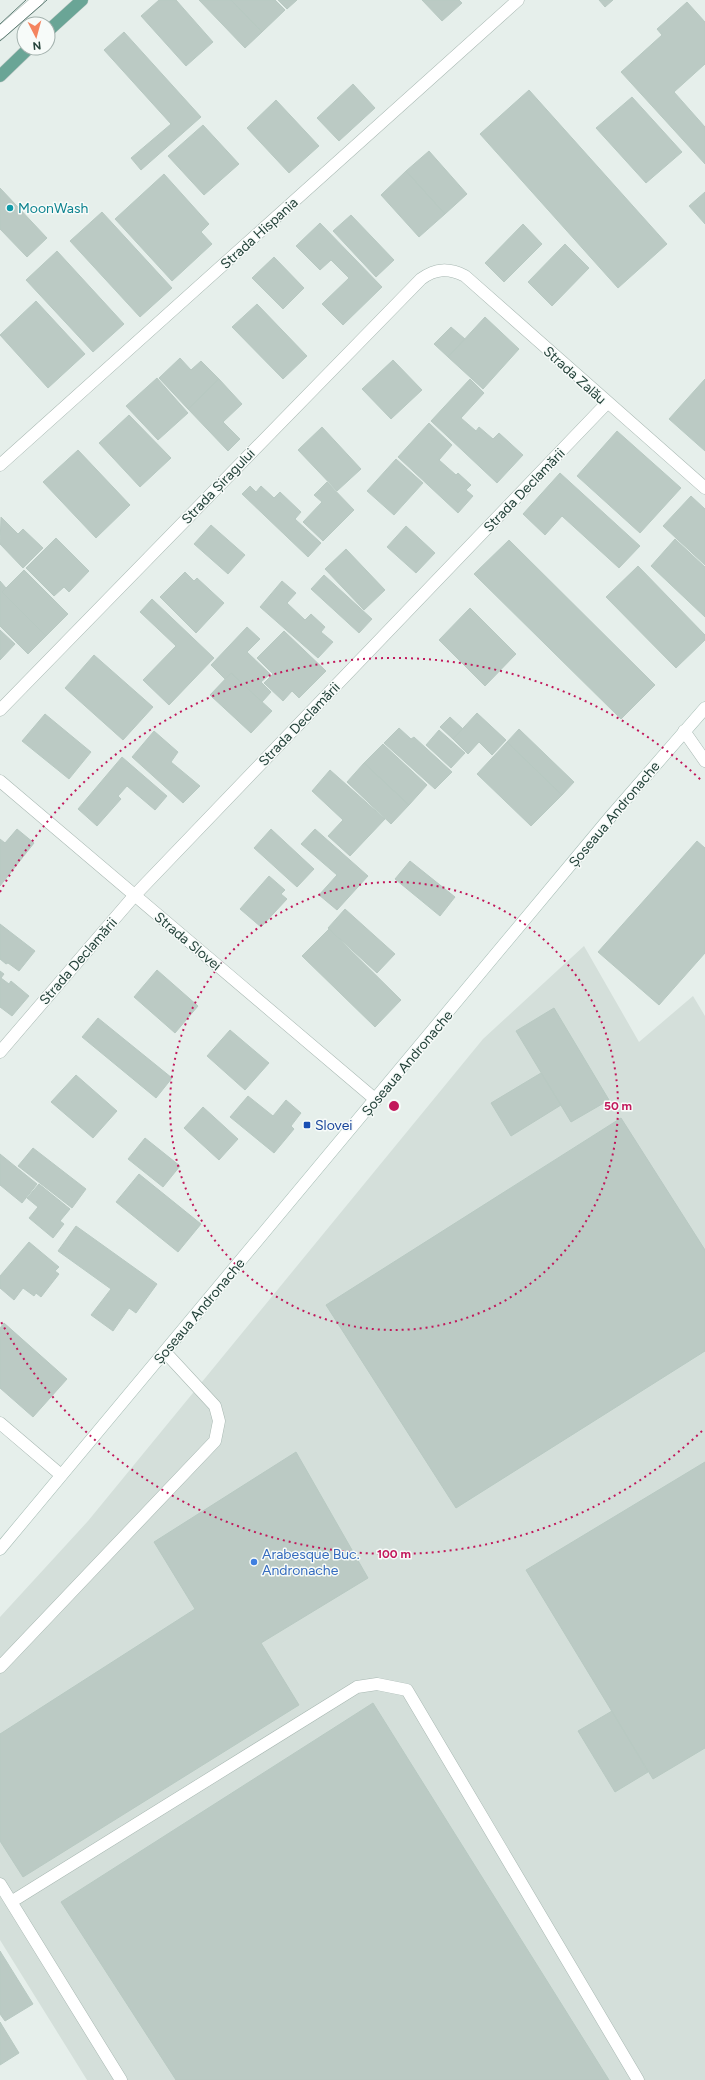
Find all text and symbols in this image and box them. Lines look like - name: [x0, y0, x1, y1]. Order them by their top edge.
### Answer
- north arrow: [16, 16, 56, 56]
- text: N: [32, 39, 42, 52]
- street label: Strada Hispania: [217, 194, 302, 273]
- place label: MoonWash: [18, 200, 88, 217]
- marker: MoonWash: [5, 203, 15, 213]
- street label: Strada Zalău: [540, 343, 610, 408]
- street label: Strada Șiragului: [178, 445, 259, 528]
- street label: Strada Declamării: [480, 445, 569, 536]
- street label: Strada Declamării: [255, 679, 344, 770]
- street label: Șoseaua Andronache: [565, 758, 664, 871]
- street label: Strada Slovei: [151, 908, 225, 974]
- street label: Strada Declamării: [36, 914, 121, 1008]
- street label: Șoseaua Andronache: [358, 1007, 457, 1120]
- centre of rings: [387, 1099, 401, 1113]
- text: 50 m: [604, 1099, 632, 1113]
- place label: Slovei: [315, 1117, 353, 1134]
- marker: Slovei: [302, 1120, 312, 1130]
- street label: Șoseaua Andronache: [150, 1255, 249, 1368]
- place label: Arabesque Buc. Andronache: [262, 1546, 360, 1579]
- text: 100 m: [377, 1547, 411, 1561]
- marker: Arabesque Buc. Andronache: [249, 1557, 259, 1567]

